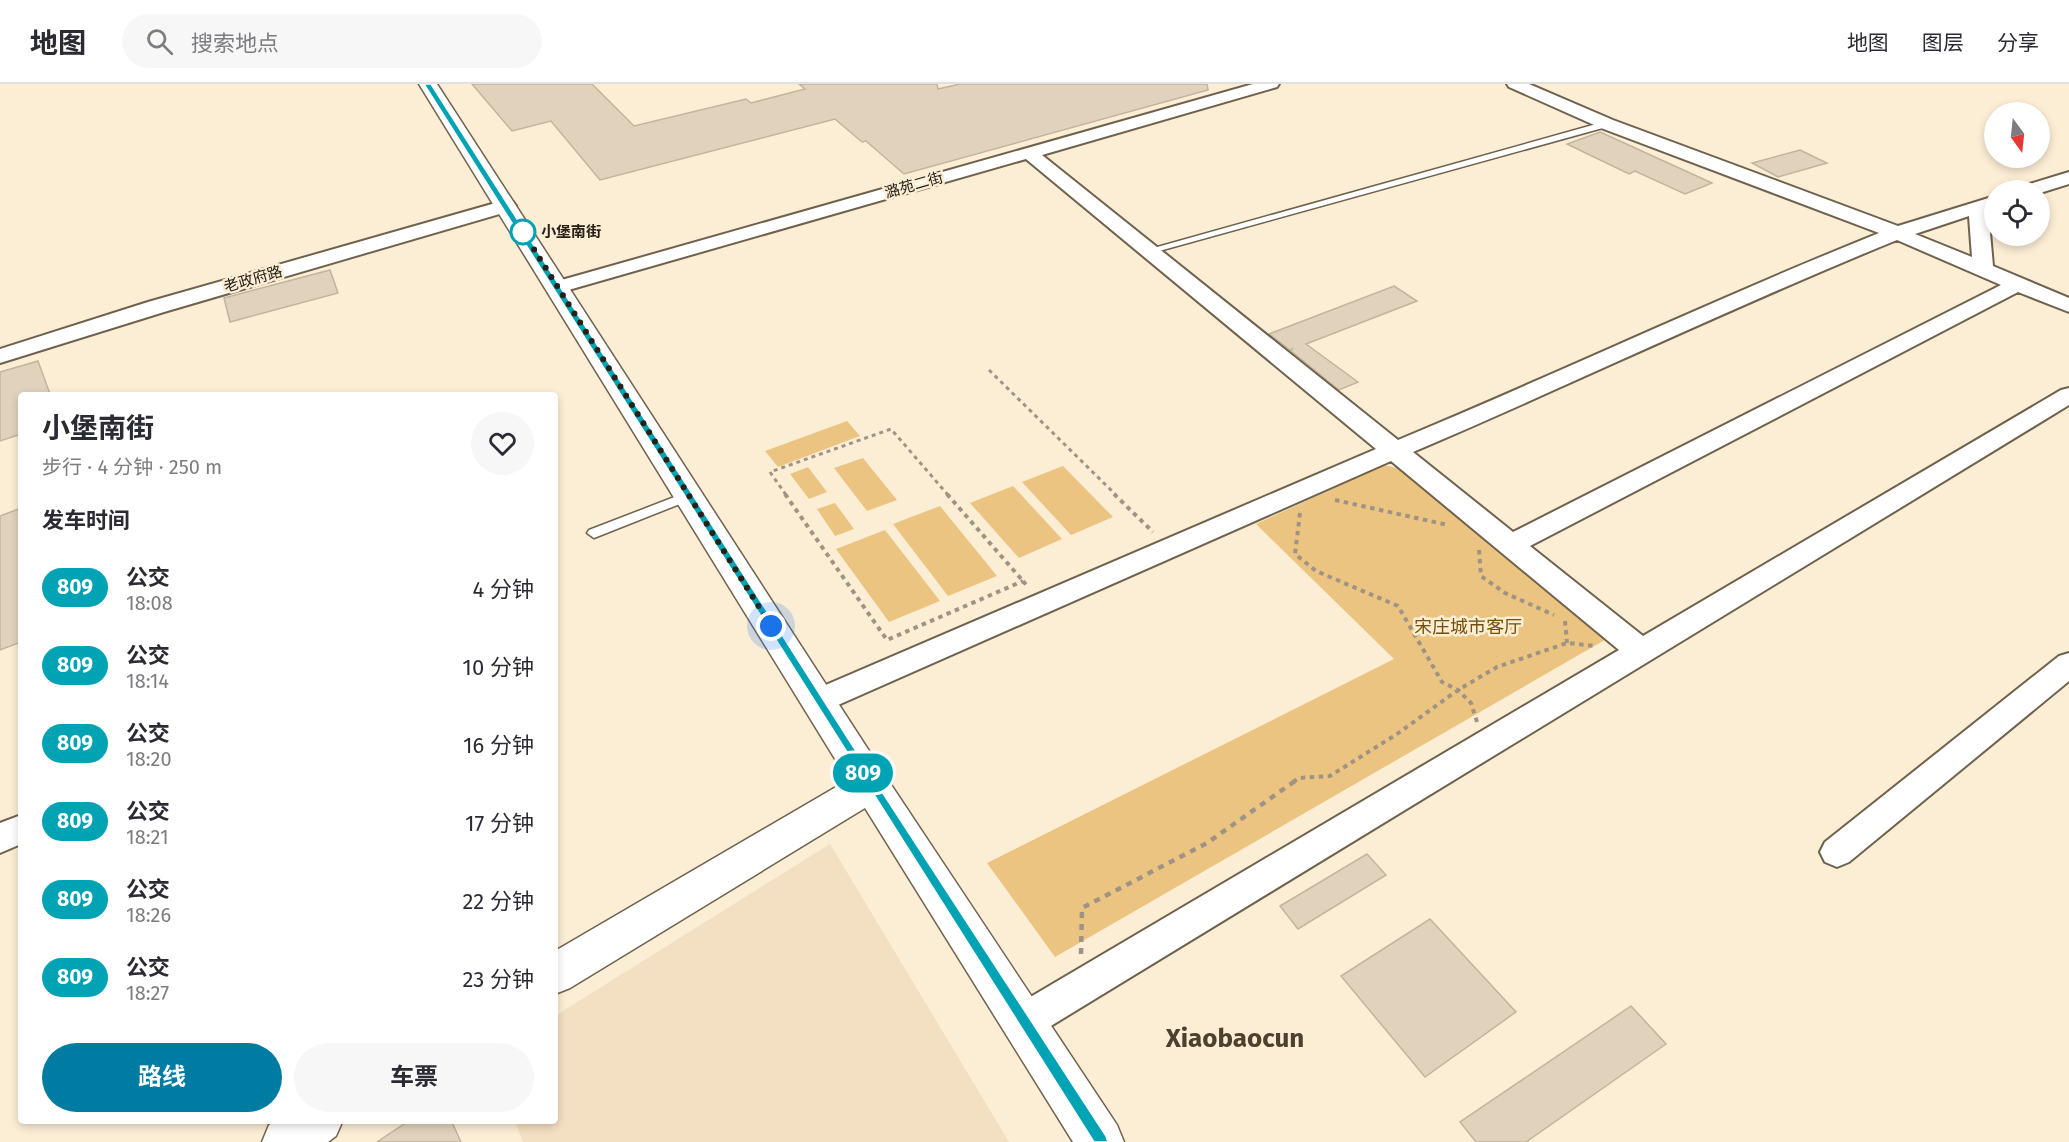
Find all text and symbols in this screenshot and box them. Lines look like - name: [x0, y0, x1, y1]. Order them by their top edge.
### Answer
- search box: [122, 14, 542, 68]
- icon: search: [143, 25, 176, 58]
- text: 地图: [30, 27, 86, 60]
- text: 搜索地点: [191, 30, 279, 57]
- text: 地图: [1847, 30, 1889, 56]
- text: 图层: [1922, 30, 1964, 56]
- text: 分享: [1997, 30, 2039, 56]
- north arrow: [1984, 102, 2050, 168]
- map controls: [1984, 102, 2050, 246]
- street label: 潞苑二街: [883, 168, 945, 202]
- button: locate: [1984, 180, 2050, 246]
- marker: 小堡南街: [510, 219, 536, 245]
- place label: 小堡南街: [541, 223, 601, 241]
- street label: 老政府路: [222, 262, 284, 296]
- text: 小堡南街: [42, 412, 154, 445]
- button: heart: [471, 412, 534, 475]
- text: 步行 · 4 分钟 · 250 m: [42, 455, 222, 479]
- text: 发车时间: [42, 507, 130, 534]
- text: 公交: [126, 564, 170, 591]
- text: 809: [57, 574, 93, 600]
- text: 4 分钟: [472, 576, 534, 603]
- text: 18:08: [126, 591, 173, 615]
- your location: [756, 611, 786, 641]
- park label: 宋庄城市客厅: [1414, 616, 1522, 638]
- text: 公交: [126, 642, 170, 669]
- text: 809: [57, 652, 93, 678]
- text: 10 分钟: [462, 654, 534, 681]
- text: 18:14: [126, 669, 169, 693]
- text: 公交: [126, 720, 170, 747]
- text: 809: [57, 730, 93, 756]
- text: 16 分钟: [463, 732, 534, 759]
- text: 18:20: [126, 747, 172, 771]
- line badge: 809: [828, 754, 898, 792]
- text: 809: [845, 760, 881, 786]
- text: 公交: [126, 798, 170, 825]
- text: 809: [57, 808, 93, 834]
- text: 17 分钟: [465, 810, 534, 837]
- text: 18:21: [126, 825, 169, 849]
- text: 公交: [126, 876, 170, 903]
- text: 809: [57, 886, 93, 912]
- text: 22 分钟: [462, 888, 534, 915]
- text: 18:26: [126, 903, 171, 927]
- text: 公交: [126, 954, 170, 981]
- text: 809: [57, 964, 93, 990]
- text: 23 分钟: [462, 966, 534, 993]
- text: 18:27: [126, 981, 169, 1005]
- district label: Xiaobaocun: [1165, 1023, 1304, 1054]
- button: 路线: [42, 1043, 282, 1112]
- button: 车票: [294, 1043, 534, 1112]

